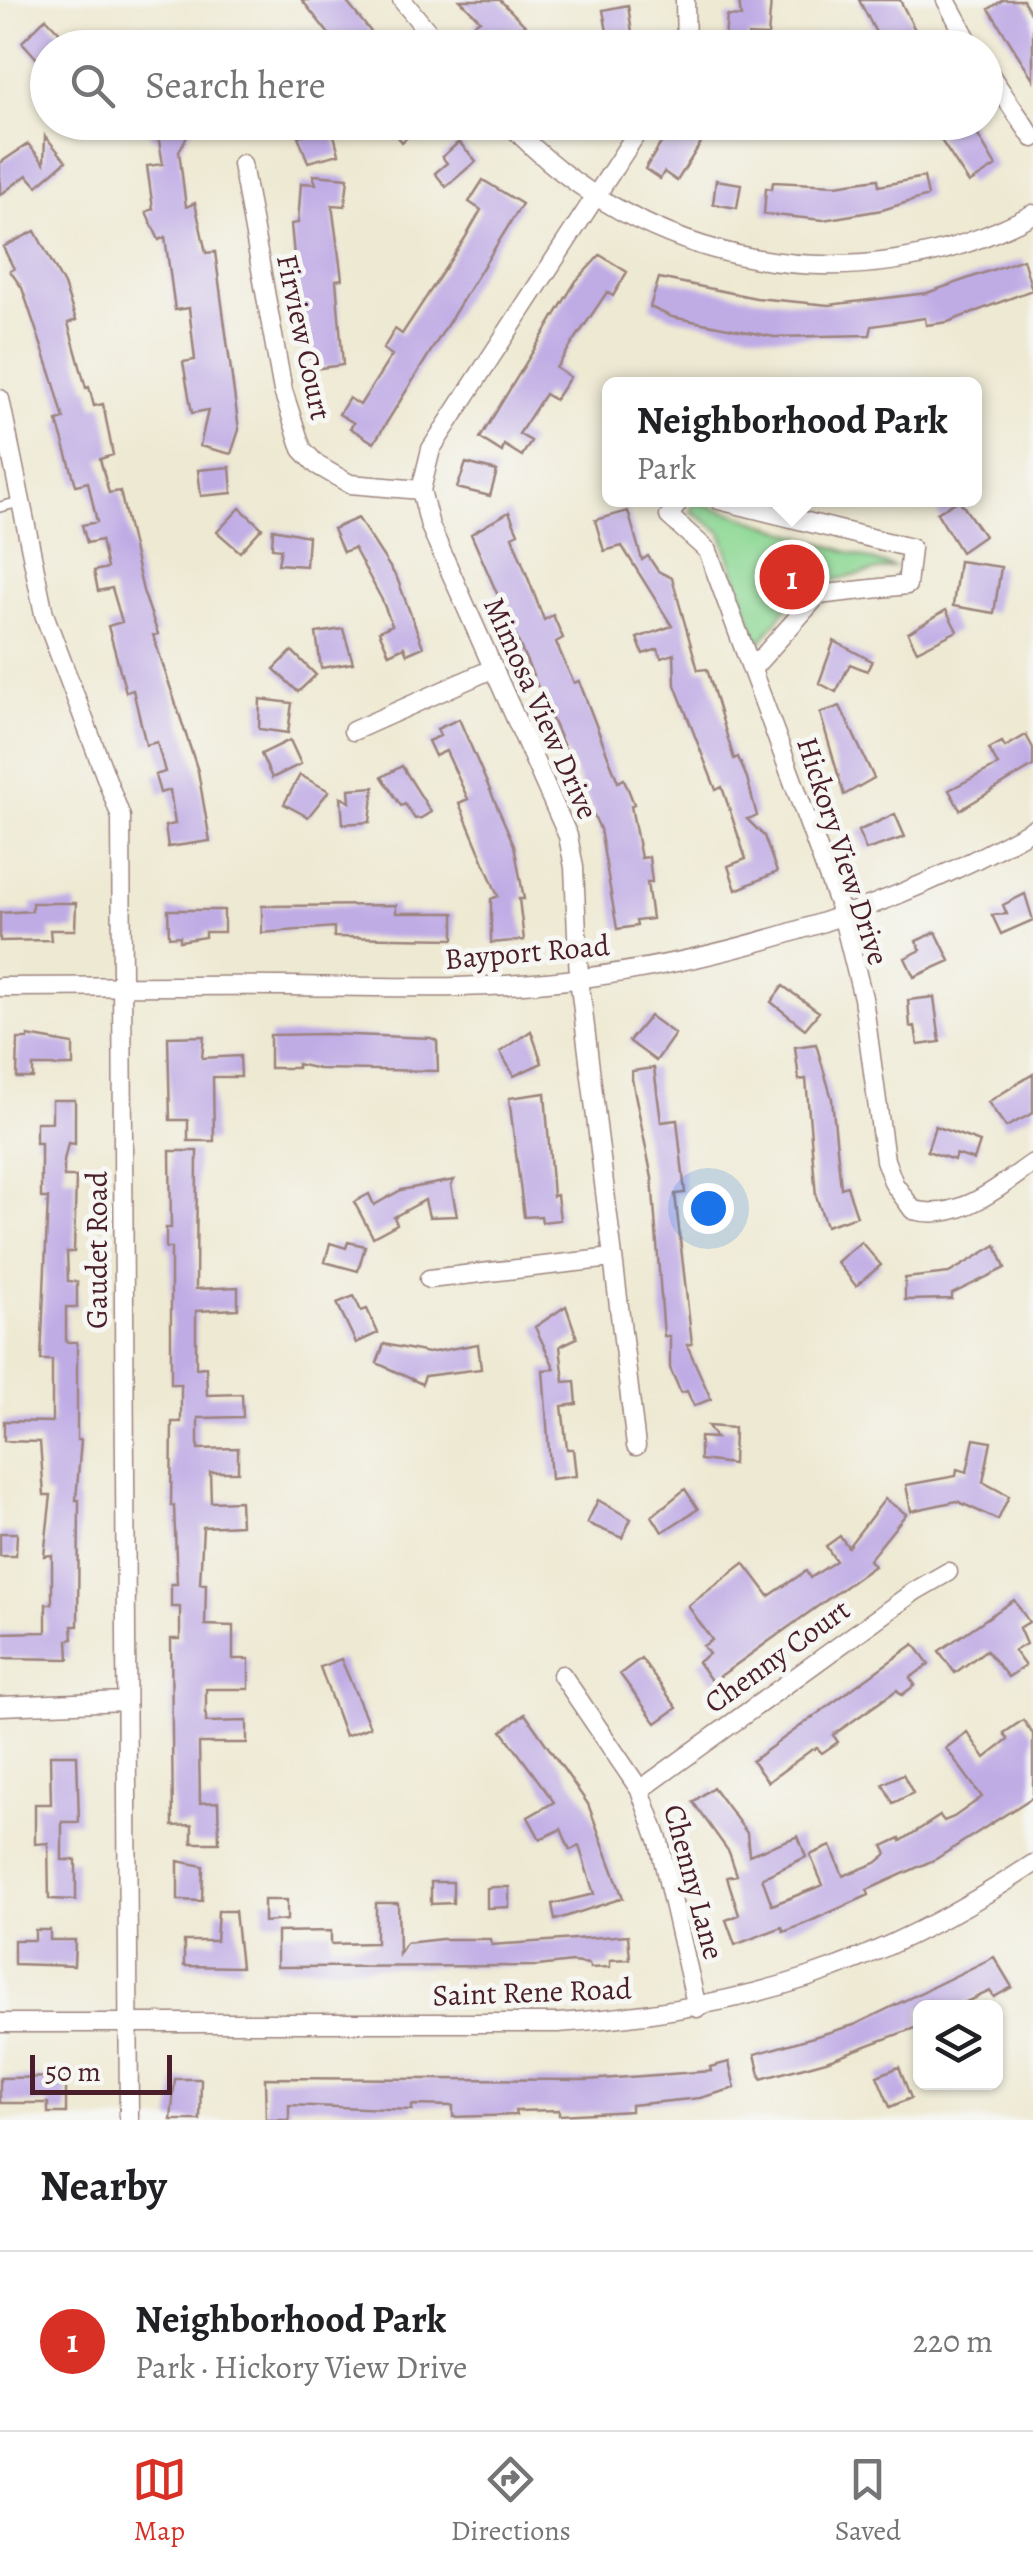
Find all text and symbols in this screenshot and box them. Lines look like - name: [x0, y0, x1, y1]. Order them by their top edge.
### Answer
- search box: [30, 30, 1003, 140]
- icon: search: [65, 58, 120, 113]
- text: Search here: [145, 59, 326, 111]
- street label: Firview Court: [267, 251, 341, 424]
- popup: [602, 377, 982, 507]
- text: Neighborhood Park: [636, 394, 948, 446]
- text: Park: [636, 446, 696, 490]
- pin: 1: [760, 540, 824, 614]
- street label: Mimosa View Drive: [474, 591, 608, 825]
- street label: Hickory View Drive: [787, 732, 899, 970]
- street label: Bayport Road: [443, 925, 612, 979]
- street label: Gaudet Road: [77, 1170, 117, 1329]
- your location: [683, 1183, 734, 1234]
- street label: Chenny Court: [696, 1590, 858, 1722]
- street label: Chenny Lane: [654, 1800, 734, 1964]
- street label: Saint Rene Road: [432, 1969, 633, 2015]
- map controls: [913, 2000, 1003, 2090]
- button: layers: [913, 2000, 1003, 2090]
- scale bar: [30, 2050, 172, 2094]
- text: 50 m: [45, 2053, 101, 2091]
- text: Nearby: [40, 2157, 167, 2214]
- text: Neighborhood Park: [135, 2293, 446, 2345]
- text: 1: [67, 2319, 78, 2363]
- text: 220 m: [913, 2319, 993, 2363]
- text: Park · Hickory View Drive: [135, 2345, 467, 2389]
- tab: Map: [132, 2452, 187, 2550]
- tab: Directions: [451, 2452, 571, 2550]
- tab: Saved: [835, 2452, 901, 2550]

